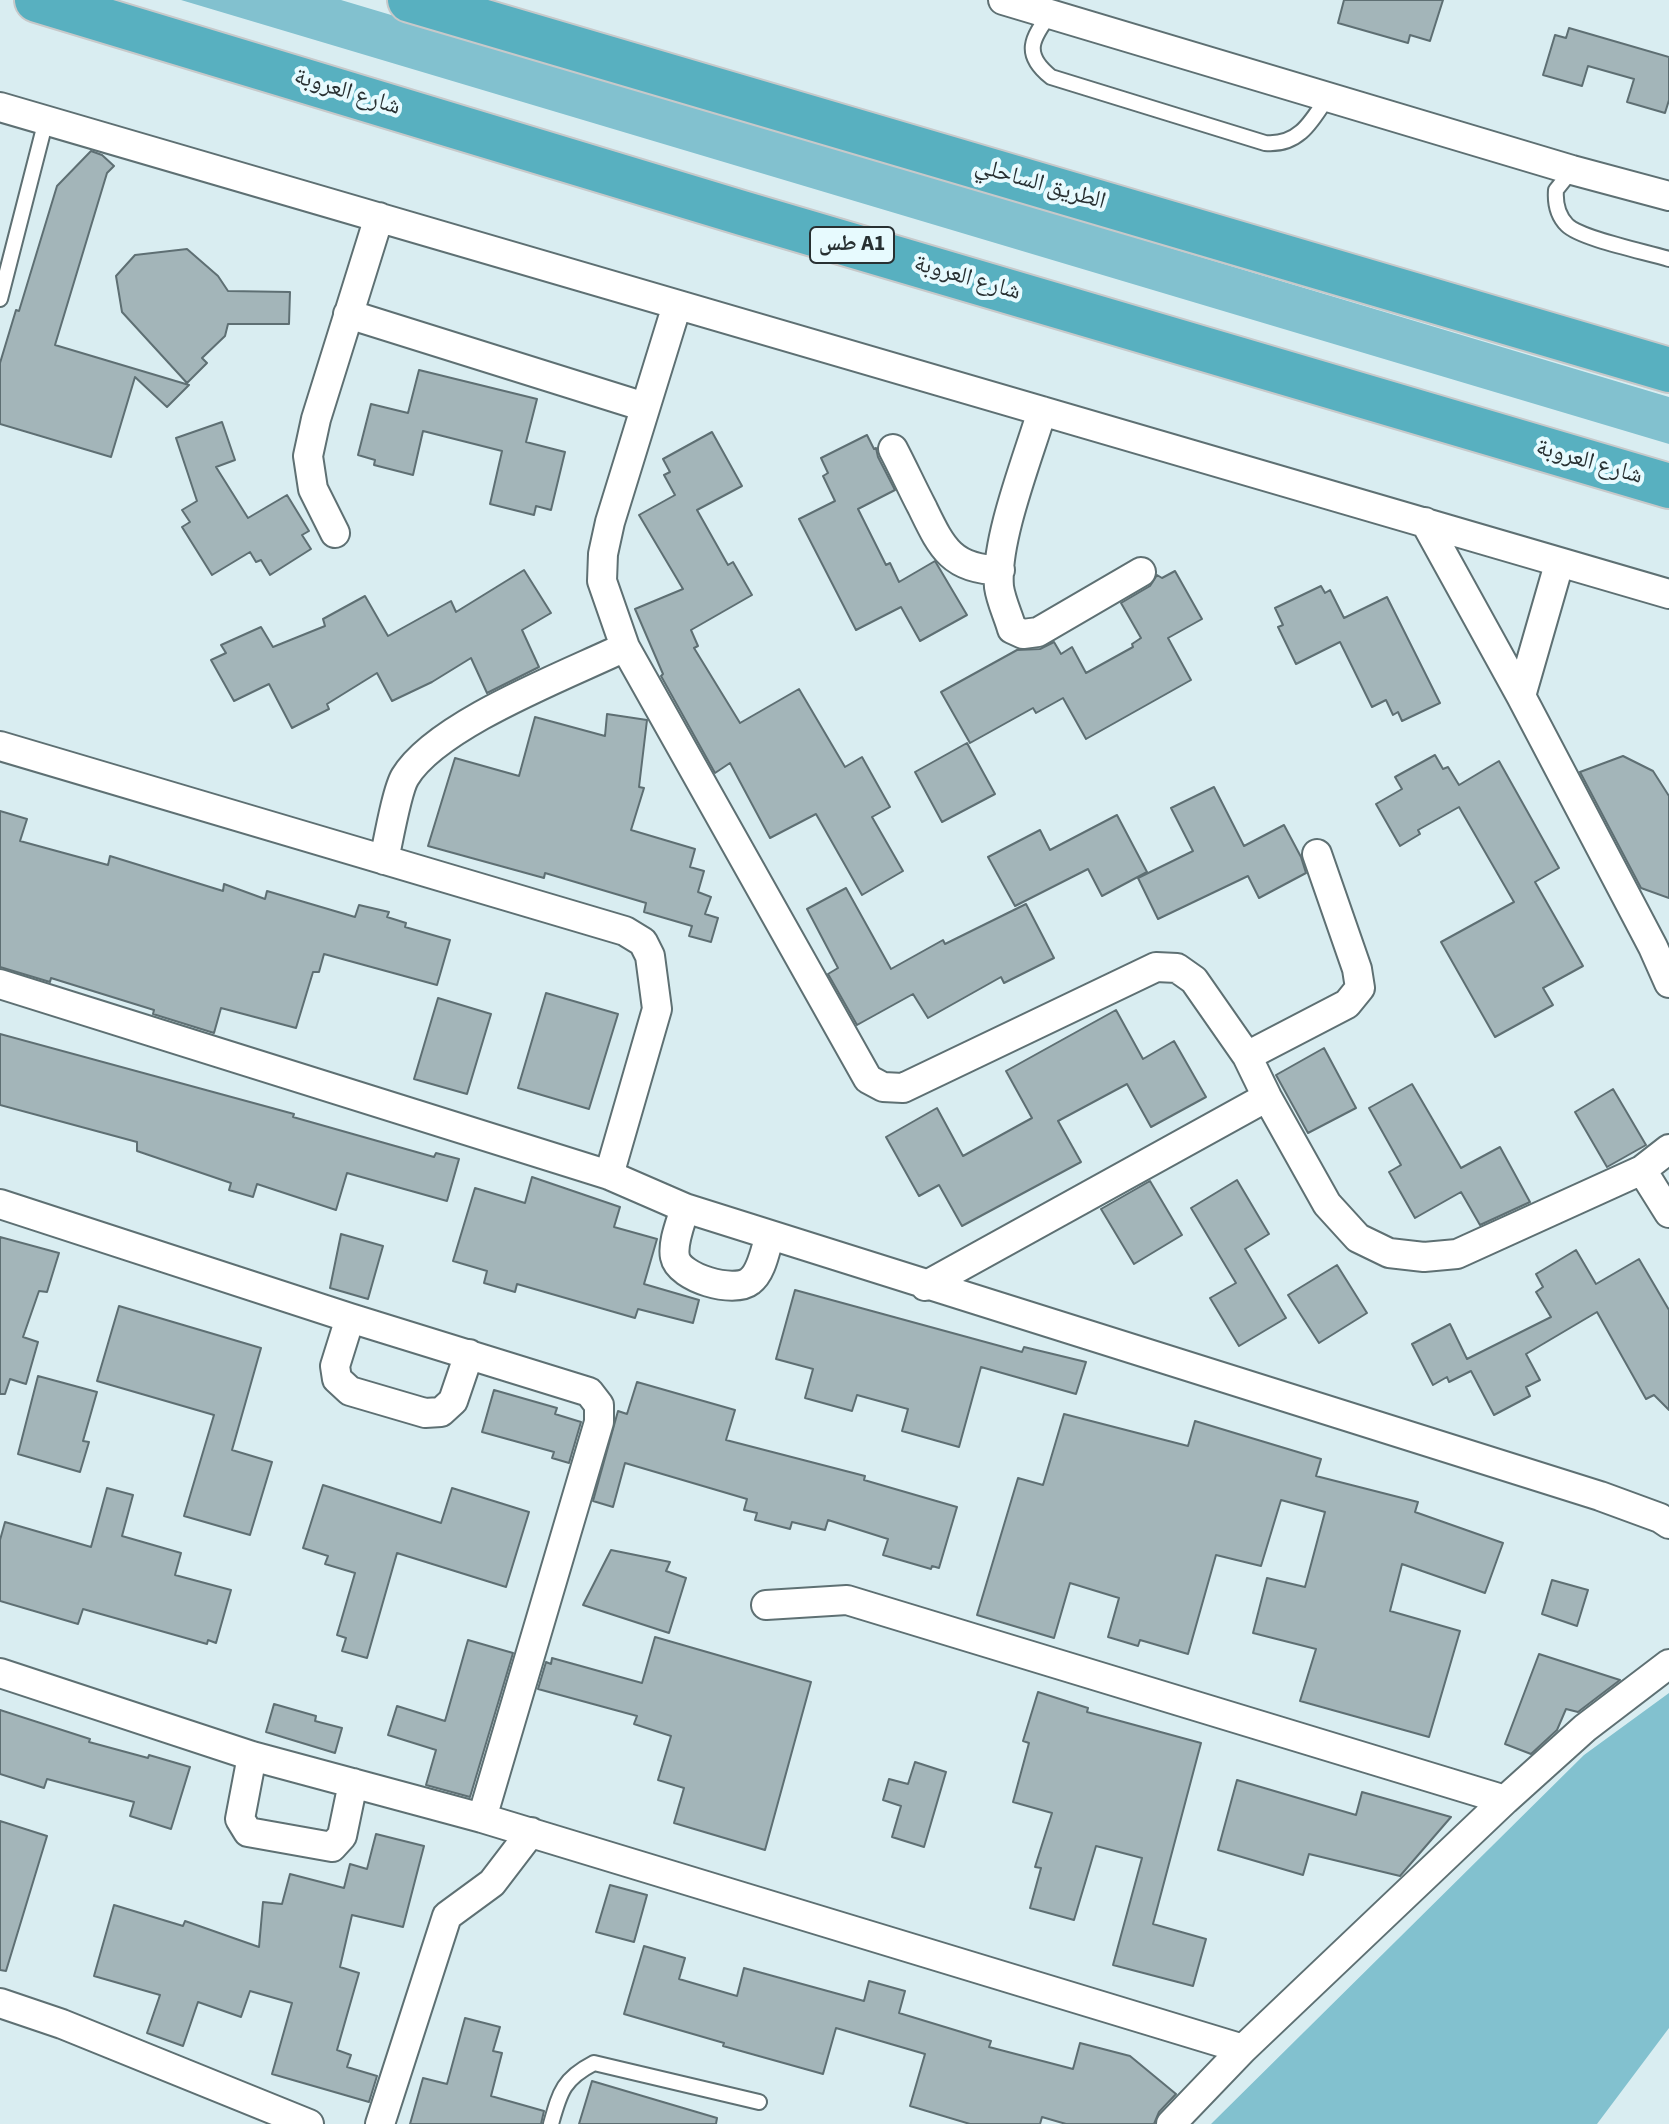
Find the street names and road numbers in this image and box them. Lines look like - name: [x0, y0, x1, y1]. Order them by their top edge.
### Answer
- street label: شارع العروبة: [290, 63, 404, 123]
- street label: الطريق الساحلي: [971, 153, 1109, 217]
- road number: طس A1: [810, 227, 894, 263]
- street label: شارع العروبة: [910, 250, 1024, 308]
- street label: شارع العروبة: [1532, 434, 1646, 492]

